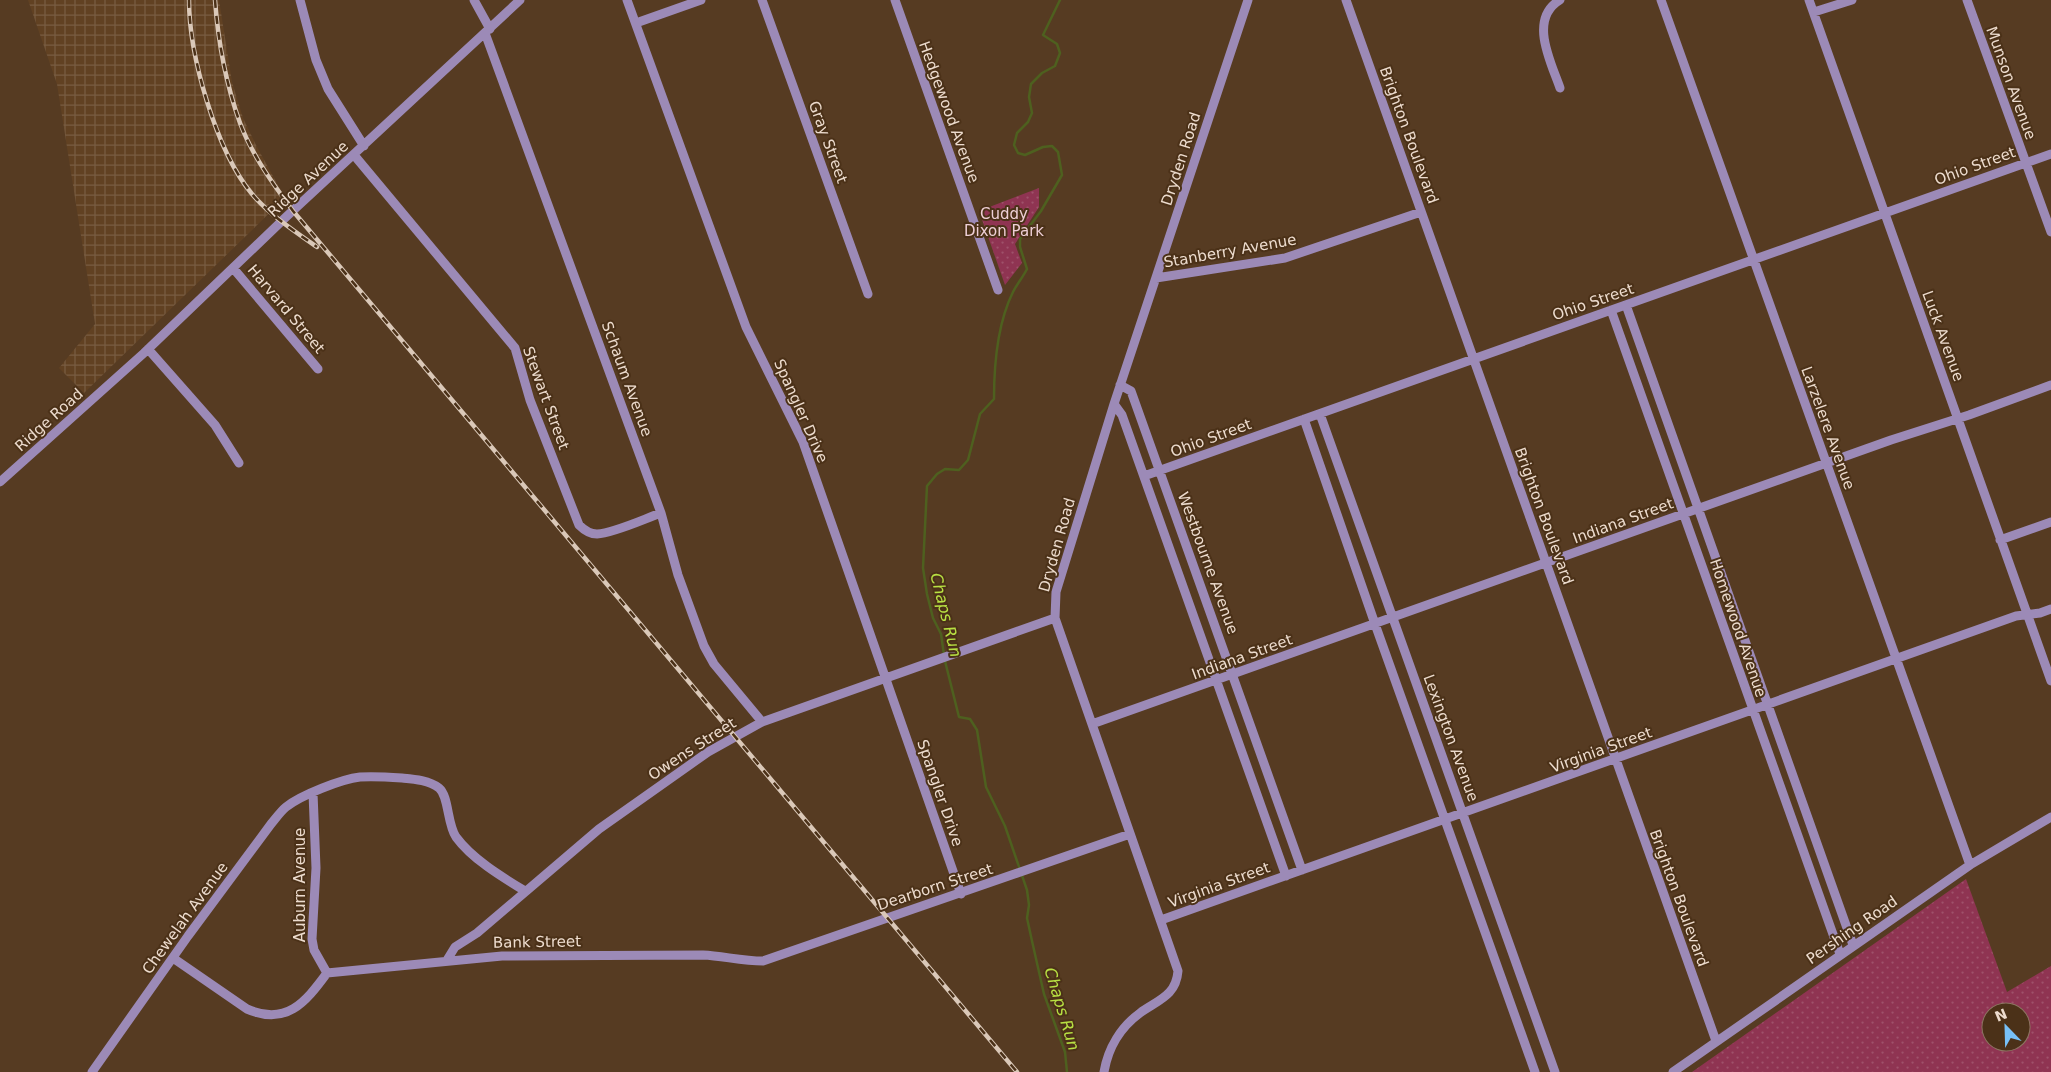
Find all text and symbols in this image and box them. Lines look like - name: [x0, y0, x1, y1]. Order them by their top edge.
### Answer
- street label: Munson Avenue: [1982, 24, 2040, 142]
- street label: Hedgewood Avenue: [915, 39, 983, 185]
- street label: Brighton Boulevard: [1376, 64, 1442, 206]
- street label: Gray Street: [805, 98, 851, 186]
- street label: Dryden Road: [1157, 110, 1205, 208]
- street label: Ridge Avenue: [264, 137, 352, 221]
- street label: Ohio Street: [1932, 143, 2018, 189]
- park label: Cuddy Dixon Park: [964, 205, 1044, 240]
- street label: Stanberry Avenue: [1162, 230, 1298, 272]
- street label: Harvard Street: [244, 261, 328, 357]
- street label: Ohio Street: [1550, 280, 1636, 324]
- street label: Luck Avenue: [1918, 288, 1968, 384]
- street label: Schaum Avenue: [598, 319, 656, 439]
- street label: Stewart Street: [519, 344, 573, 452]
- street label: Spangler Drive: [770, 356, 832, 466]
- street label: Larzelere Avenue: [1797, 364, 1859, 492]
- street label: Ridge Road: [11, 385, 87, 455]
- street label: Ohio Street: [1168, 415, 1254, 461]
- street label: Brighton Boulevard: [1511, 445, 1577, 587]
- street label: Westbourne Avenue: [1174, 489, 1242, 637]
- street label: Indiana Street: [1570, 494, 1676, 548]
- street label: Dryden Road: [1035, 496, 1079, 594]
- street label: Homewood Avenue: [1706, 557, 1770, 699]
- water label: Chaps Run: [926, 571, 966, 659]
- street label: Indiana Street: [1189, 630, 1295, 684]
- street label: Lexington Avenue: [1420, 672, 1482, 804]
- street label: Owens Street: [645, 714, 739, 784]
- street label: Virginia Street: [1548, 723, 1654, 777]
- street label: Spangler Drive: [913, 737, 967, 849]
- street label: Brighton Boulevard: [1646, 827, 1712, 969]
- street label: Auburn Avenue: [291, 828, 309, 942]
- street label: Chewelah Avenue: [138, 858, 232, 978]
- street label: Virginia Street: [1166, 858, 1272, 912]
- street label: Dearborn Street: [875, 860, 995, 914]
- street label: Pershing Road: [1803, 892, 1901, 968]
- street label: Bank Street: [493, 932, 581, 952]
- water label: Chaps Run: [1040, 965, 1084, 1053]
- north arrow: [1981, 1002, 2031, 1052]
- text: N: [1992, 1005, 2009, 1025]

